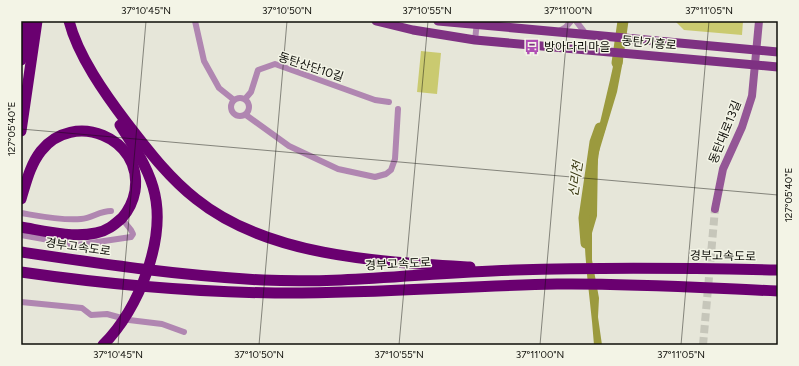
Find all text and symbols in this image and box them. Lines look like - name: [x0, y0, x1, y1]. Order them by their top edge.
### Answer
- text: 37°10'45"N: [121, 4, 171, 17]
- text: 37°10'50"N: [262, 4, 312, 17]
- text: 37°10'55"N: [402, 4, 452, 17]
- text: 37°11'00"N: [544, 4, 592, 17]
- text: 37°11'05"N: [685, 4, 733, 17]
- street label: 동탄기흥로: [621, 34, 677, 52]
- bus stop icon: 방아다리마을: [523, 38, 541, 56]
- place label: 방아다리마을: [544, 40, 610, 54]
- street label: 동탄산단10길: [277, 50, 345, 84]
- street label: 동탄대로13길: [706, 98, 744, 166]
- text: 127°05'40"E: [5, 102, 18, 156]
- water label: 신리천: [565, 159, 586, 198]
- text: 127°05'40"E: [782, 168, 795, 222]
- street label: 경부고속도로: [44, 235, 112, 259]
- street label: 경부고속도로: [690, 248, 756, 264]
- street label: 경부고속도로: [365, 255, 431, 273]
- text: 37°10'45"N: [93, 348, 143, 361]
- text: 37°10'50"N: [234, 348, 284, 361]
- text: 37°10'55"N: [374, 348, 424, 361]
- text: 37°11'00"N: [516, 348, 564, 361]
- text: 37°11'05"N: [657, 348, 705, 361]

